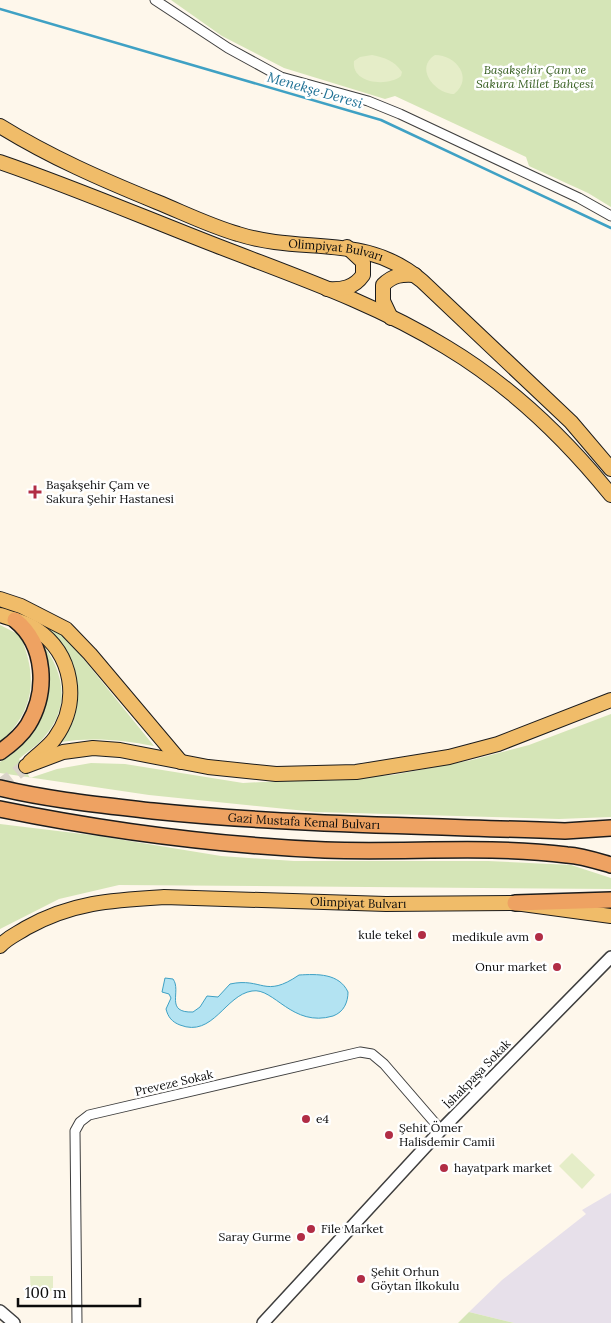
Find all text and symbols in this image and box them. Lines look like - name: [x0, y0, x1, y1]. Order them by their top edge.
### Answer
- park label: Başakşehir Çam ve Sakura Millet Bahçesi: [476, 62, 594, 91]
- water label: Menekşe Deresi: [265, 68, 365, 112]
- street label: Olimpiyat Bulvarı: [288, 236, 386, 264]
- place label: Başakşehir Çam ve Sakura Şehir Hastanesi: [46, 477, 174, 506]
- marker: Başakşehir Çam ve Sakura Şehir Hastanesi: [28, 485, 42, 499]
- street label: Gazi Mustafa Kemal Bulvarı: [227, 809, 380, 832]
- street label: Olimpiyat Bulvarı: [310, 894, 406, 911]
- place label: kule tekel: [358, 927, 412, 942]
- marker: kule tekel: [416, 929, 428, 941]
- place label: medikule avm: [452, 929, 529, 944]
- marker: medikule avm: [533, 931, 545, 943]
- place label: Onur market: [475, 959, 547, 974]
- marker: Onur market: [551, 961, 563, 973]
- street label: İshakpaşa Sokak: [440, 1036, 514, 1111]
- street label: Preveze Sokak: [133, 1066, 215, 1099]
- place label: e4: [316, 1111, 330, 1126]
- marker: e4: [300, 1113, 312, 1125]
- place label: Şehit Ömer Halisdemir Camii: [399, 1120, 495, 1149]
- marker: Şehit Ömer Halisdemir Camii: [383, 1129, 395, 1141]
- place label: hayatpark market: [454, 1160, 552, 1175]
- marker: hayatpark market: [438, 1162, 450, 1174]
- place label: File Market: [321, 1221, 384, 1236]
- marker: File Market: [305, 1223, 317, 1235]
- place label: Saray Gurme: [219, 1229, 291, 1244]
- marker: Saray Gurme: [295, 1231, 307, 1243]
- place label: Şehit Orhun Göytan İlkokulu: [371, 1264, 459, 1293]
- marker: Şehit Orhun Göytan İlkokulu: [355, 1273, 367, 1285]
- scale bar: [18, 1276, 140, 1308]
- text: 100 m: [25, 1283, 66, 1302]

